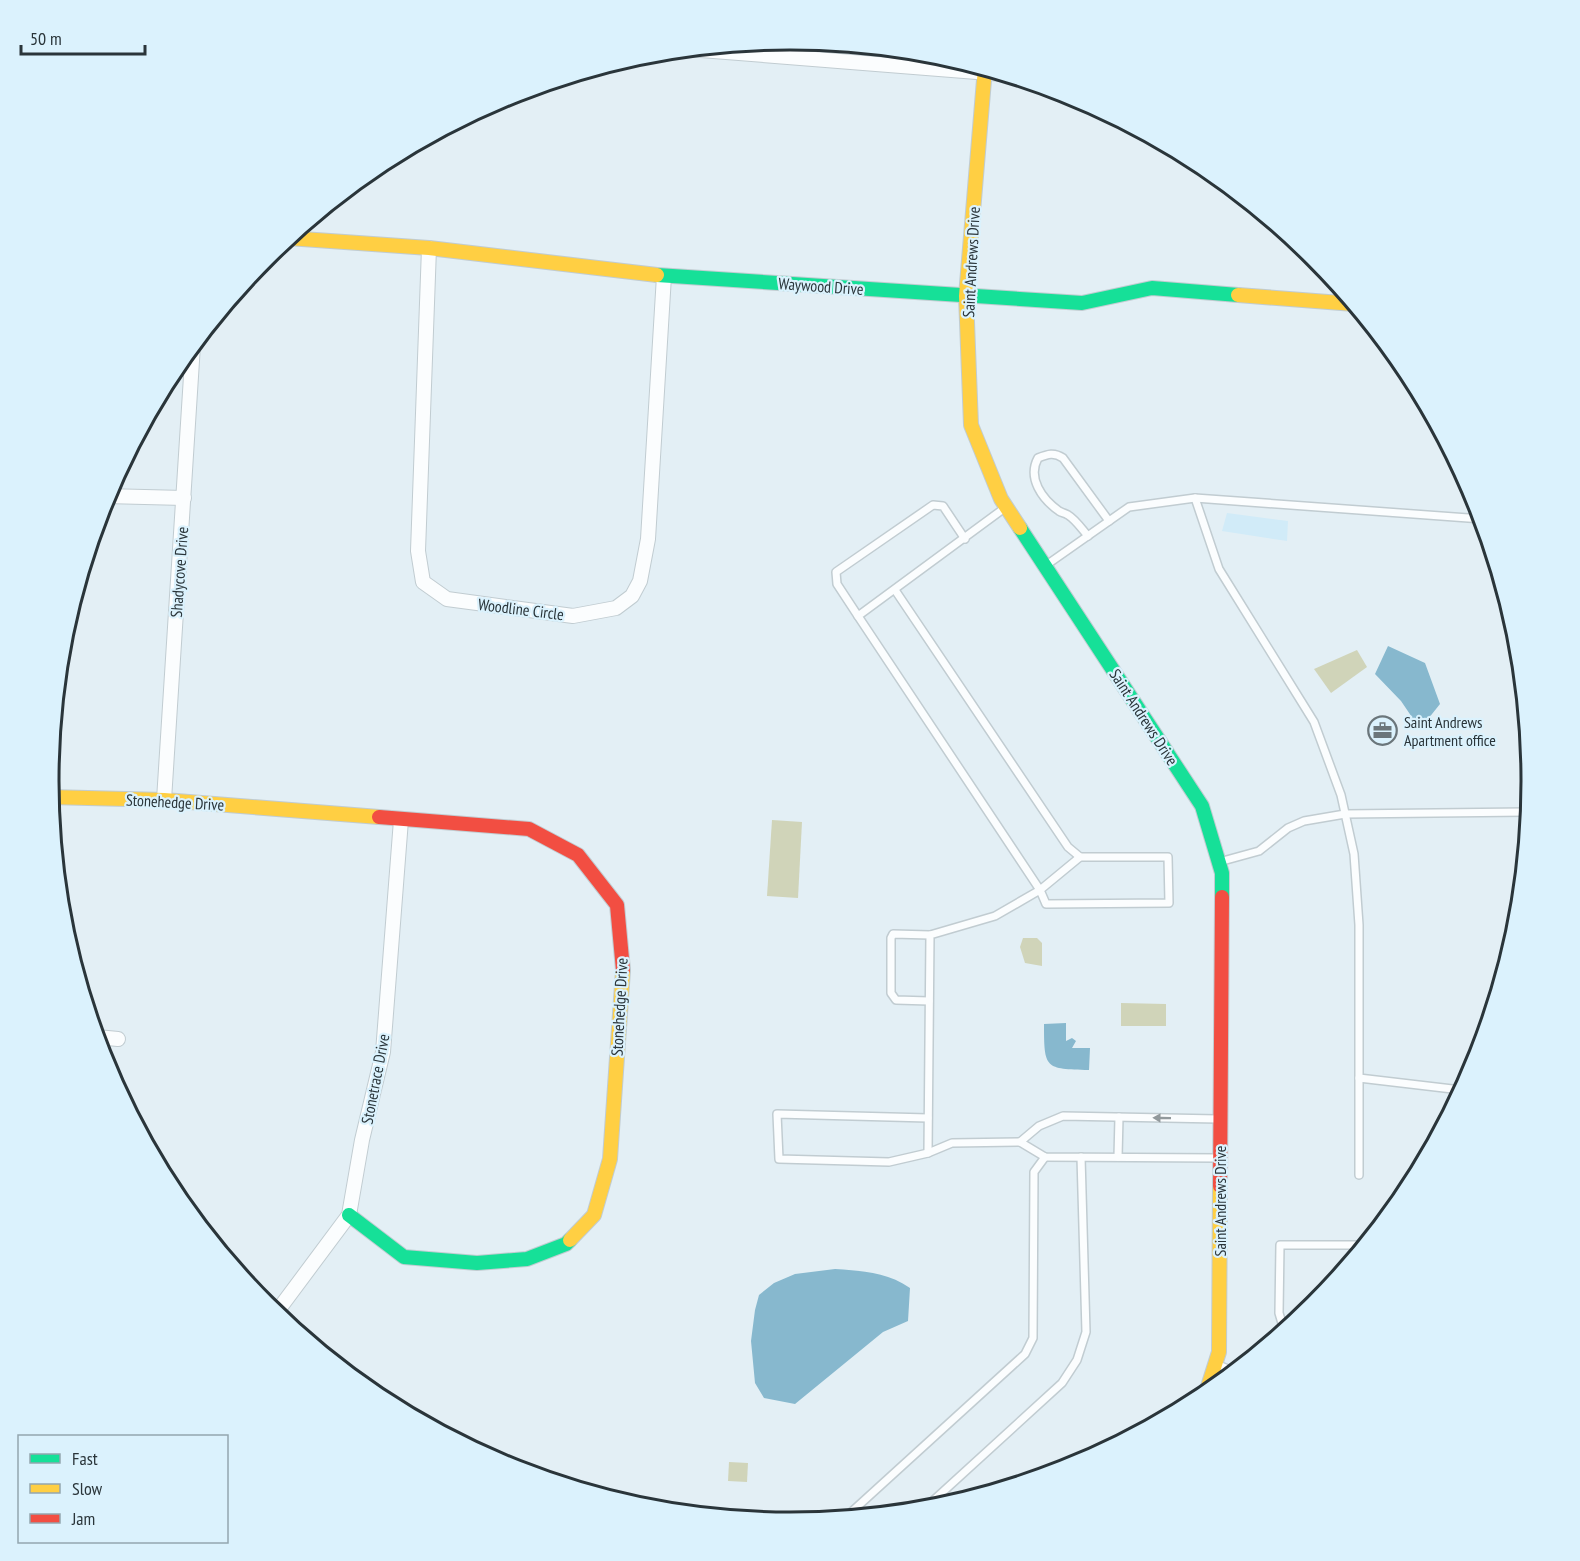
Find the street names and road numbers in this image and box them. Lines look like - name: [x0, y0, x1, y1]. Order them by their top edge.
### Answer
- street label: Saint Andrews Drive: [958, 206, 984, 318]
- street label: Waywood Drive: [778, 273, 864, 299]
- street label: Shadycove Drive: [166, 526, 192, 618]
- street label: Woodline Circle: [477, 594, 565, 624]
- street label: Saint Andrews Drive: [1105, 665, 1183, 769]
- street label: Stonehedge Drive: [125, 789, 225, 815]
- street label: Stonehedge Drive: [606, 957, 632, 1057]
- street label: Stonetrace Drive: [356, 1032, 394, 1126]
- street label: Saint Andrews Drive: [1210, 1146, 1230, 1256]

